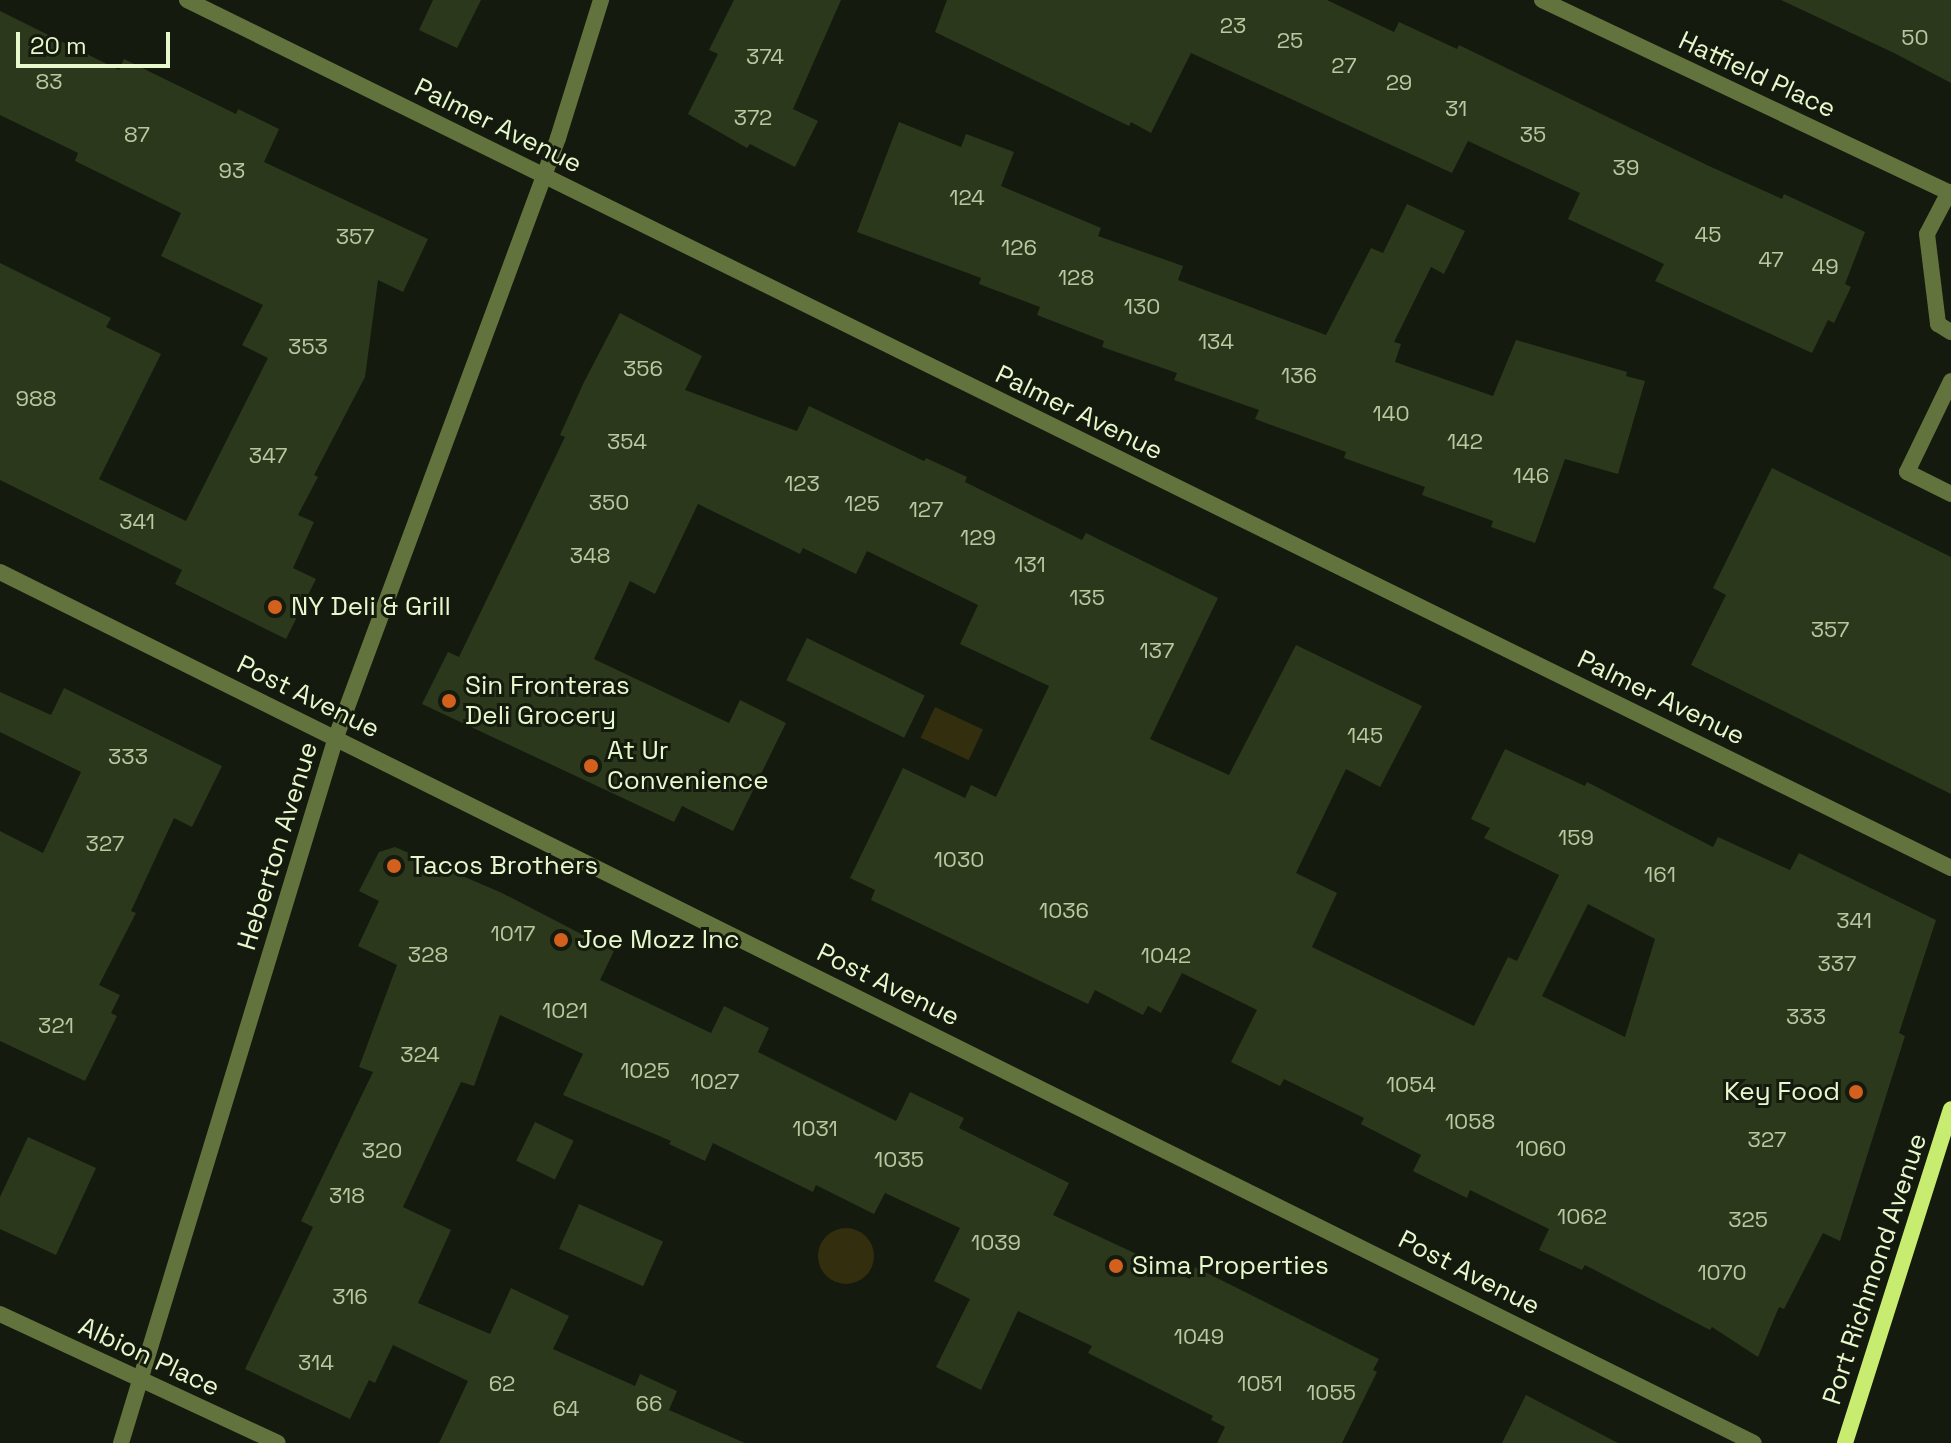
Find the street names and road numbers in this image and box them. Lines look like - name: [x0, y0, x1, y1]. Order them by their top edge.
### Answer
- street label: Hatfield Place: [1674, 25, 1840, 125]
- street label: Palmer Avenue: [409, 72, 587, 180]
- street label: Palmer Avenue: [990, 359, 1168, 467]
- street label: Palmer Avenue: [1572, 644, 1750, 752]
- street label: Post Avenue: [231, 649, 385, 745]
- street label: Heberton Avenue: [231, 738, 325, 954]
- street label: Post Avenue: [811, 937, 965, 1033]
- street label: Port Richmond Avenue: [1816, 1129, 1934, 1409]
- street label: Post Avenue: [1393, 1224, 1545, 1322]
- street label: Albion Place: [73, 1311, 225, 1403]

